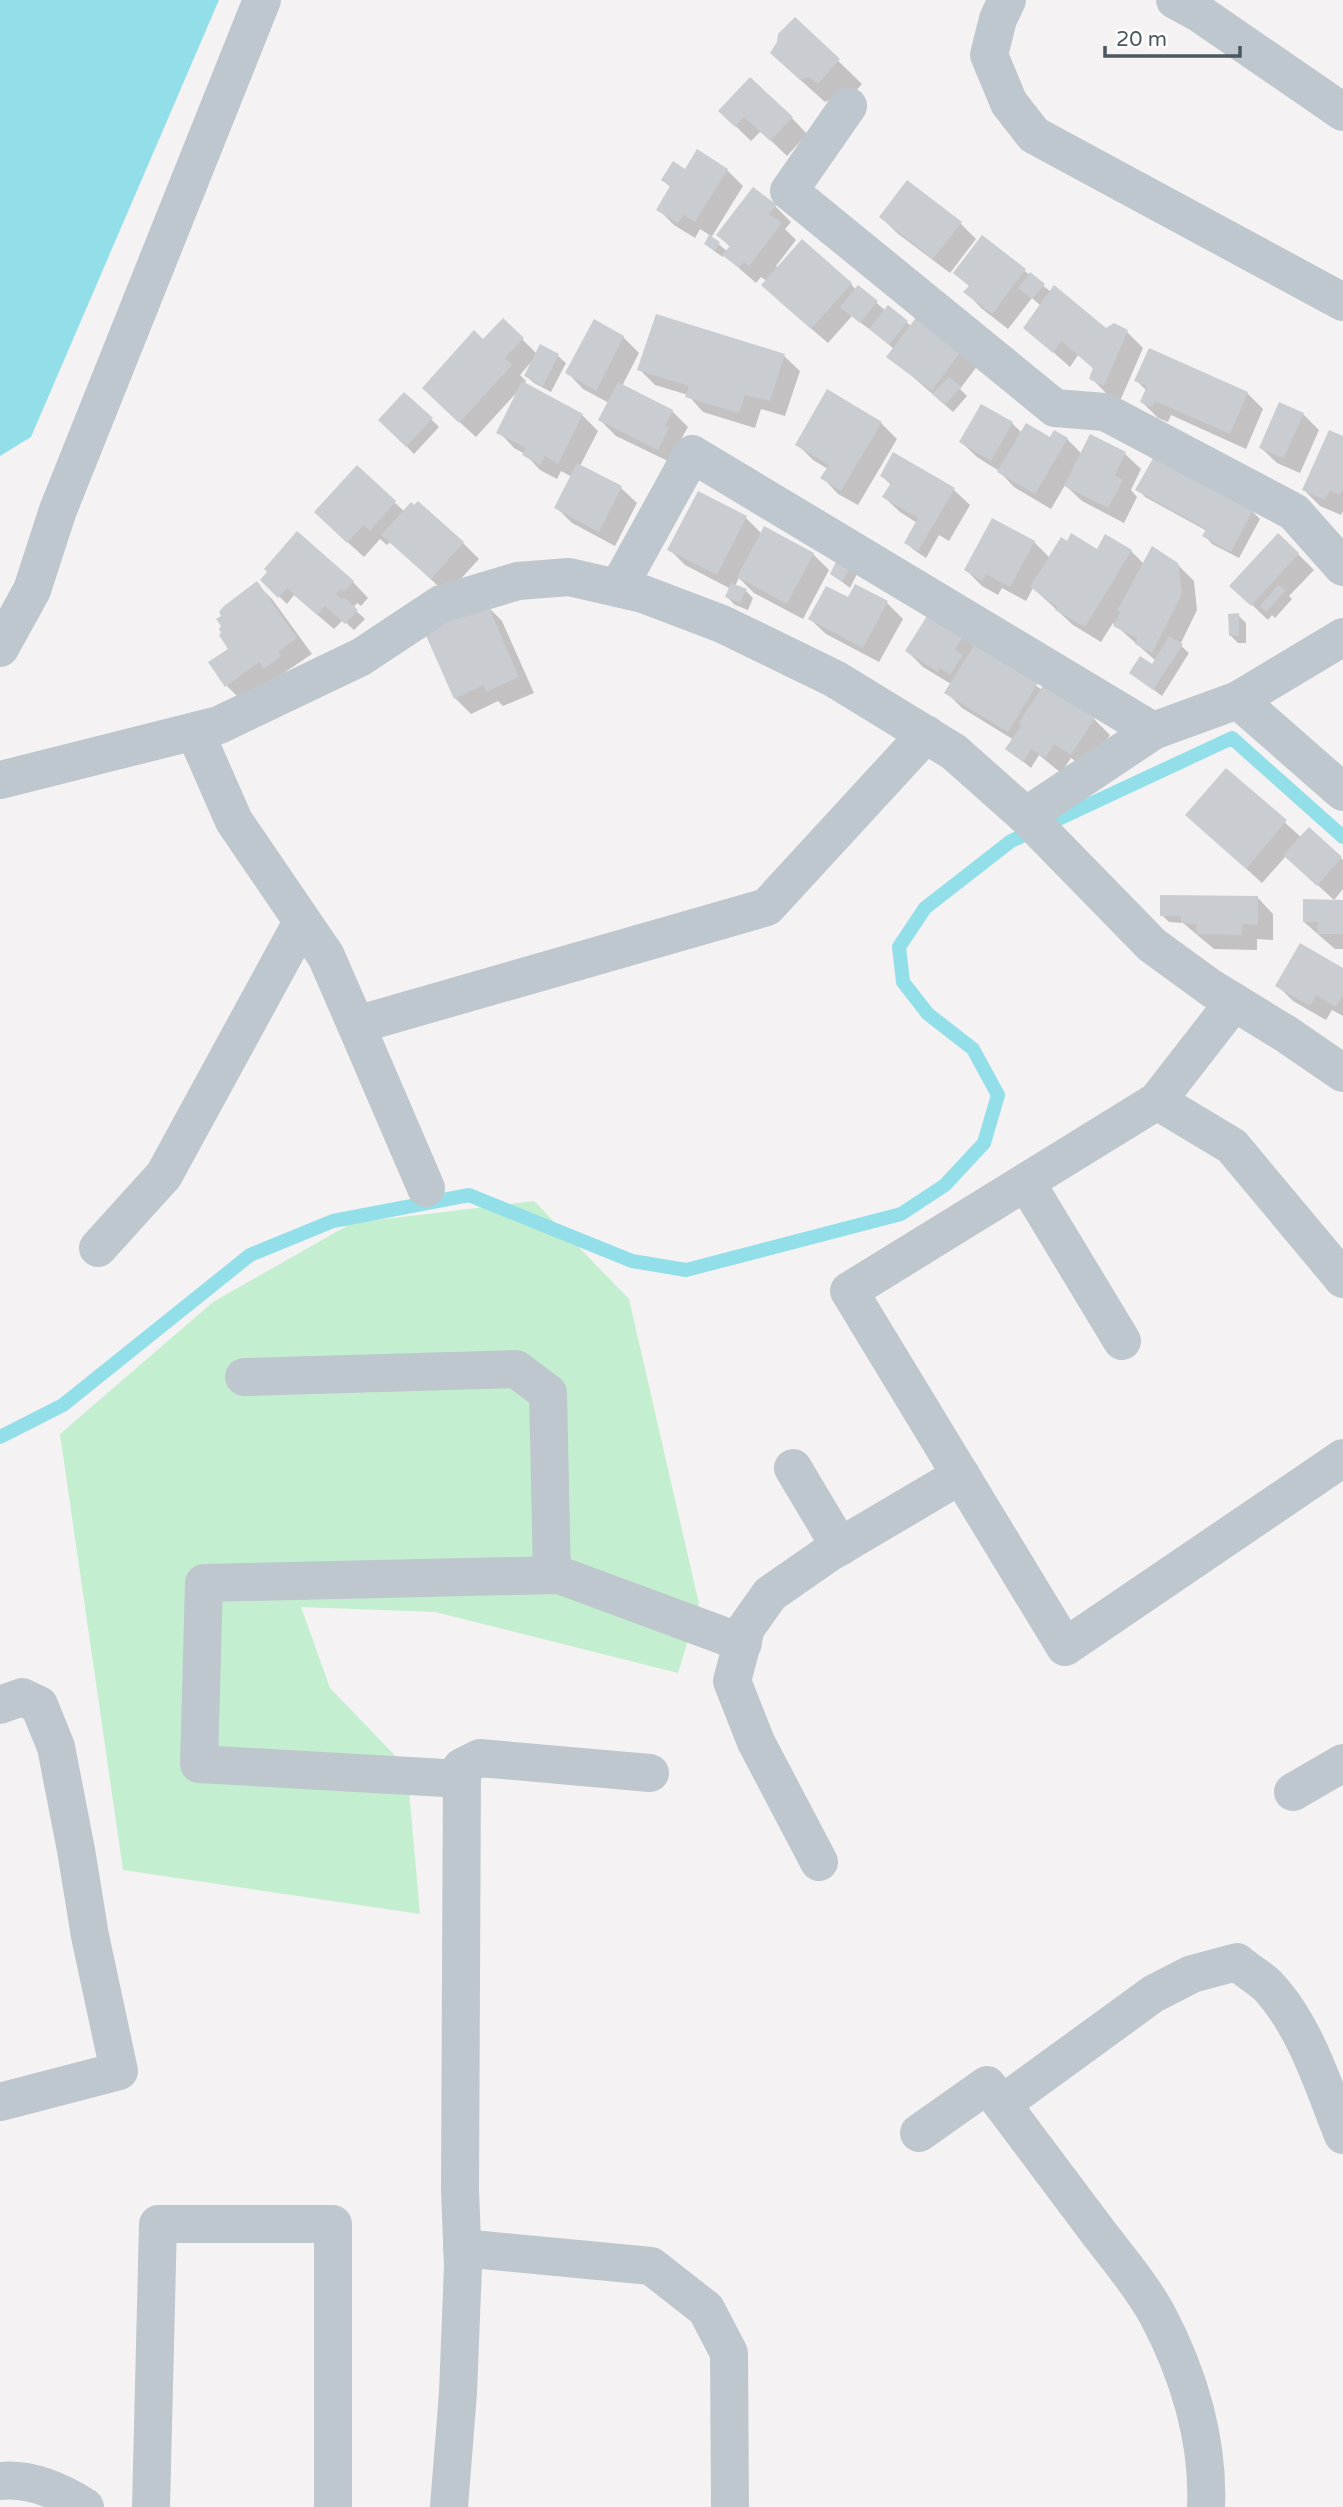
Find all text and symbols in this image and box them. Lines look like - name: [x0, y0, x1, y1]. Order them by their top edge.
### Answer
- scale bar: [1105, 14, 1240, 58]
- text: 20 m: [1116, 27, 1167, 52]

